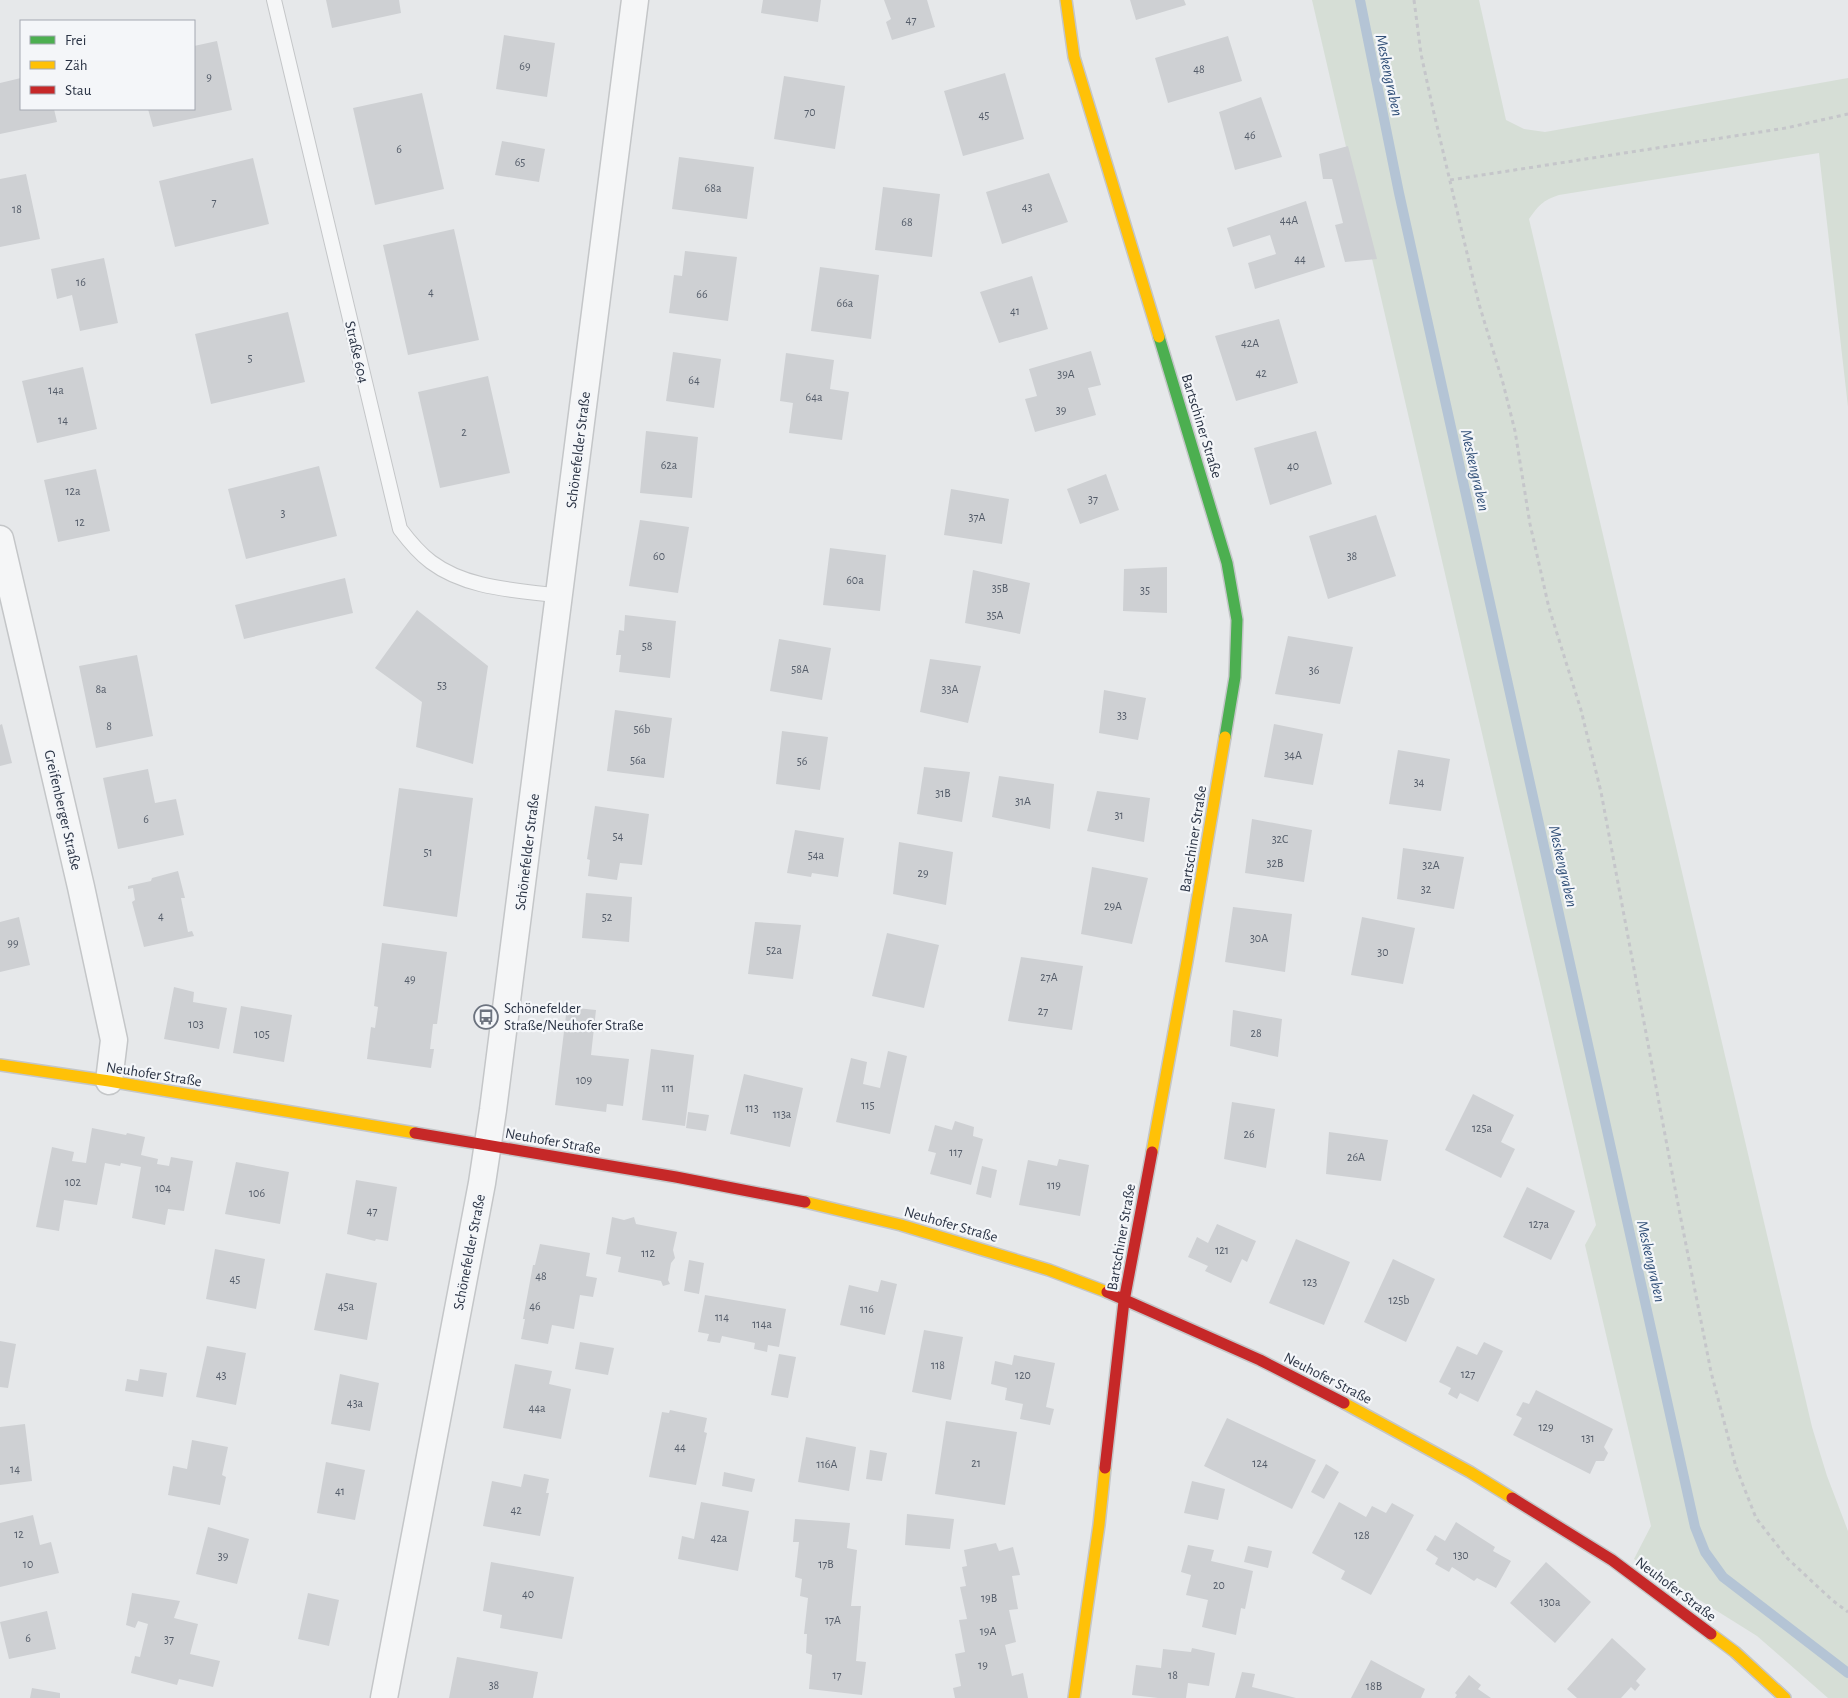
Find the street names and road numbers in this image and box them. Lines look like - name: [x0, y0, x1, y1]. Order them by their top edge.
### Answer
- street label: Straße 604: [342, 320, 371, 385]
- street label: Bartschiner Straße: [1179, 372, 1224, 480]
- street label: Schönefelder Straße: [564, 391, 593, 509]
- street label: Greifenberger Straße: [41, 749, 84, 872]
- street label: Bartschiner Straße: [1178, 785, 1209, 894]
- street label: Schönefelder Straße: [513, 793, 542, 911]
- street label: Neuhofer Straße: [105, 1060, 203, 1089]
- street label: Neuhofer Straße: [504, 1126, 602, 1157]
- street label: Bartschiner Straße: [1105, 1183, 1138, 1292]
- street label: Schönefelder Straße: [451, 1193, 488, 1311]
- street label: Neuhofer Straße: [902, 1204, 999, 1245]
- street label: Neuhofer Straße: [1281, 1350, 1374, 1407]
- street label: Neuhofer Straße: [1633, 1554, 1719, 1625]

